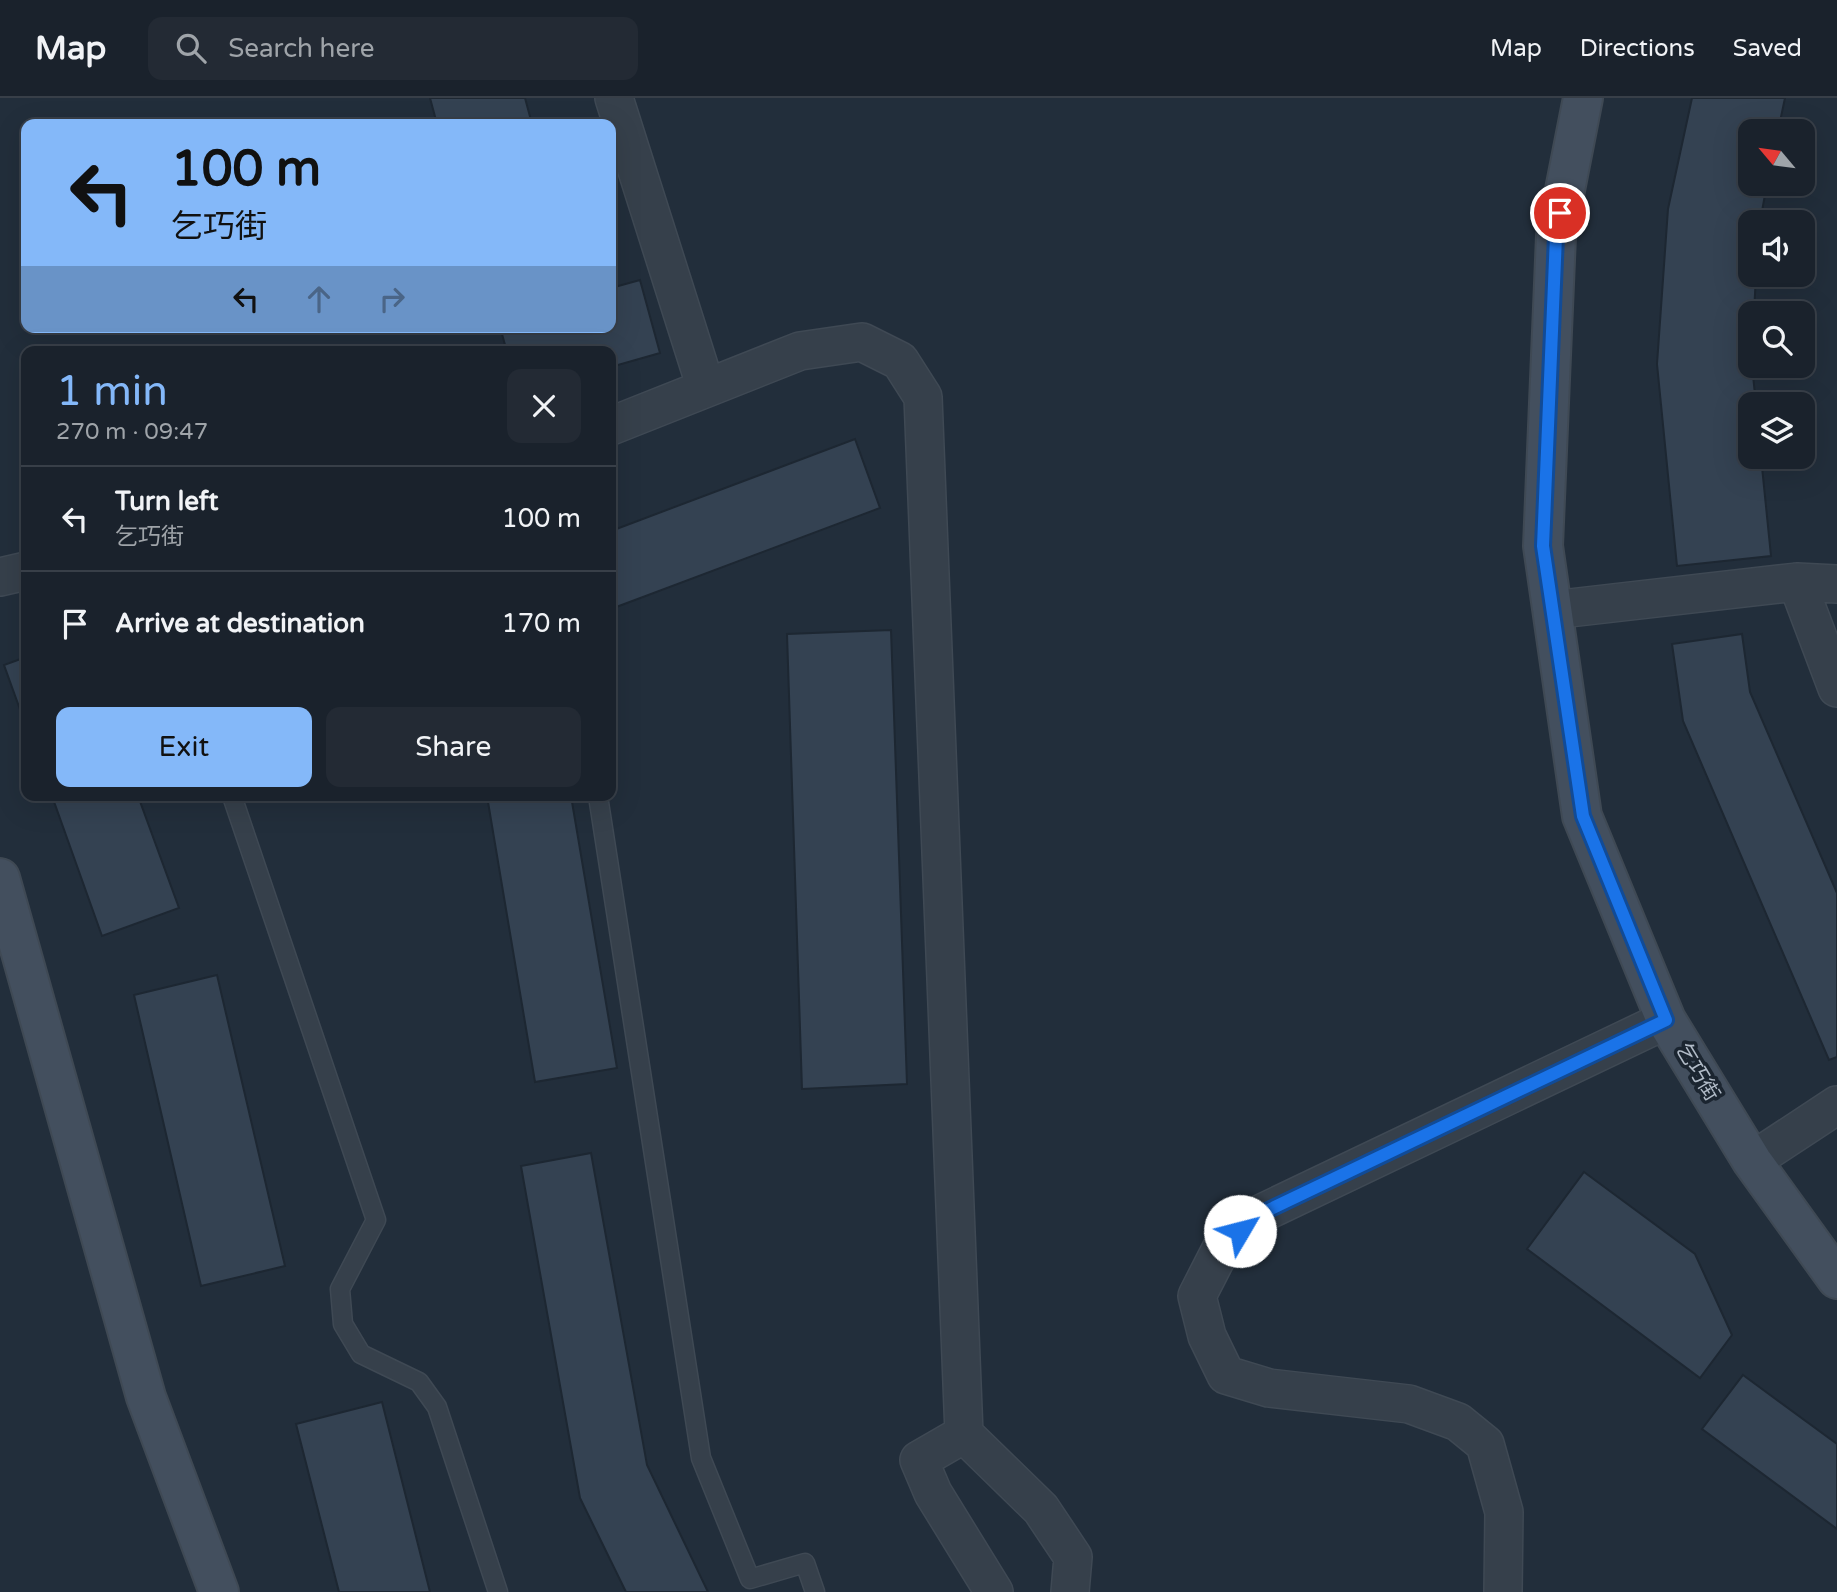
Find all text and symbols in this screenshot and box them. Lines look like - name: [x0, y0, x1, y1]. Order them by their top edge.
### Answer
- search box: [148, 17, 638, 80]
- text: Map: [35, 29, 106, 68]
- icon: search: [172, 29, 210, 67]
- text: Search here: [228, 33, 374, 64]
- text: Map: [1490, 34, 1542, 63]
- text: Directions: [1580, 34, 1695, 63]
- text: Saved: [1733, 34, 1802, 63]
- north arrow: [1738, 119, 1815, 196]
- map controls: [1738, 119, 1815, 469]
- text: 100 m: [171, 140, 321, 199]
- icon: left: [56, 147, 147, 238]
- pin: [1530, 183, 1590, 243]
- icon: arrive: [1541, 194, 1579, 232]
- text: 乞巧街: [171, 208, 267, 246]
- button: sound: [1738, 210, 1815, 287]
- icon: left: [227, 280, 265, 318]
- icon: ahead: [300, 280, 338, 318]
- icon: right: [373, 280, 411, 318]
- button: search: [1738, 301, 1815, 378]
- text: 1 min: [56, 366, 168, 417]
- button: close: [507, 369, 581, 443]
- button: layers: [1738, 392, 1815, 469]
- text: 270 m · 09:47: [56, 418, 208, 446]
- text: Turn left: [115, 486, 218, 517]
- icon: left: [56, 500, 94, 538]
- text: 100 m: [501, 503, 581, 534]
- text: 乞巧街: [115, 523, 184, 551]
- icon: arrive: [56, 605, 94, 643]
- text: Arrive at destination: [115, 608, 365, 639]
- text: 170 m: [501, 608, 581, 639]
- button: Exit: [56, 707, 312, 787]
- button: Share: [326, 707, 581, 787]
- street label: 乞巧街: [1671, 1039, 1725, 1106]
- position arrow: [1203, 1194, 1277, 1268]

